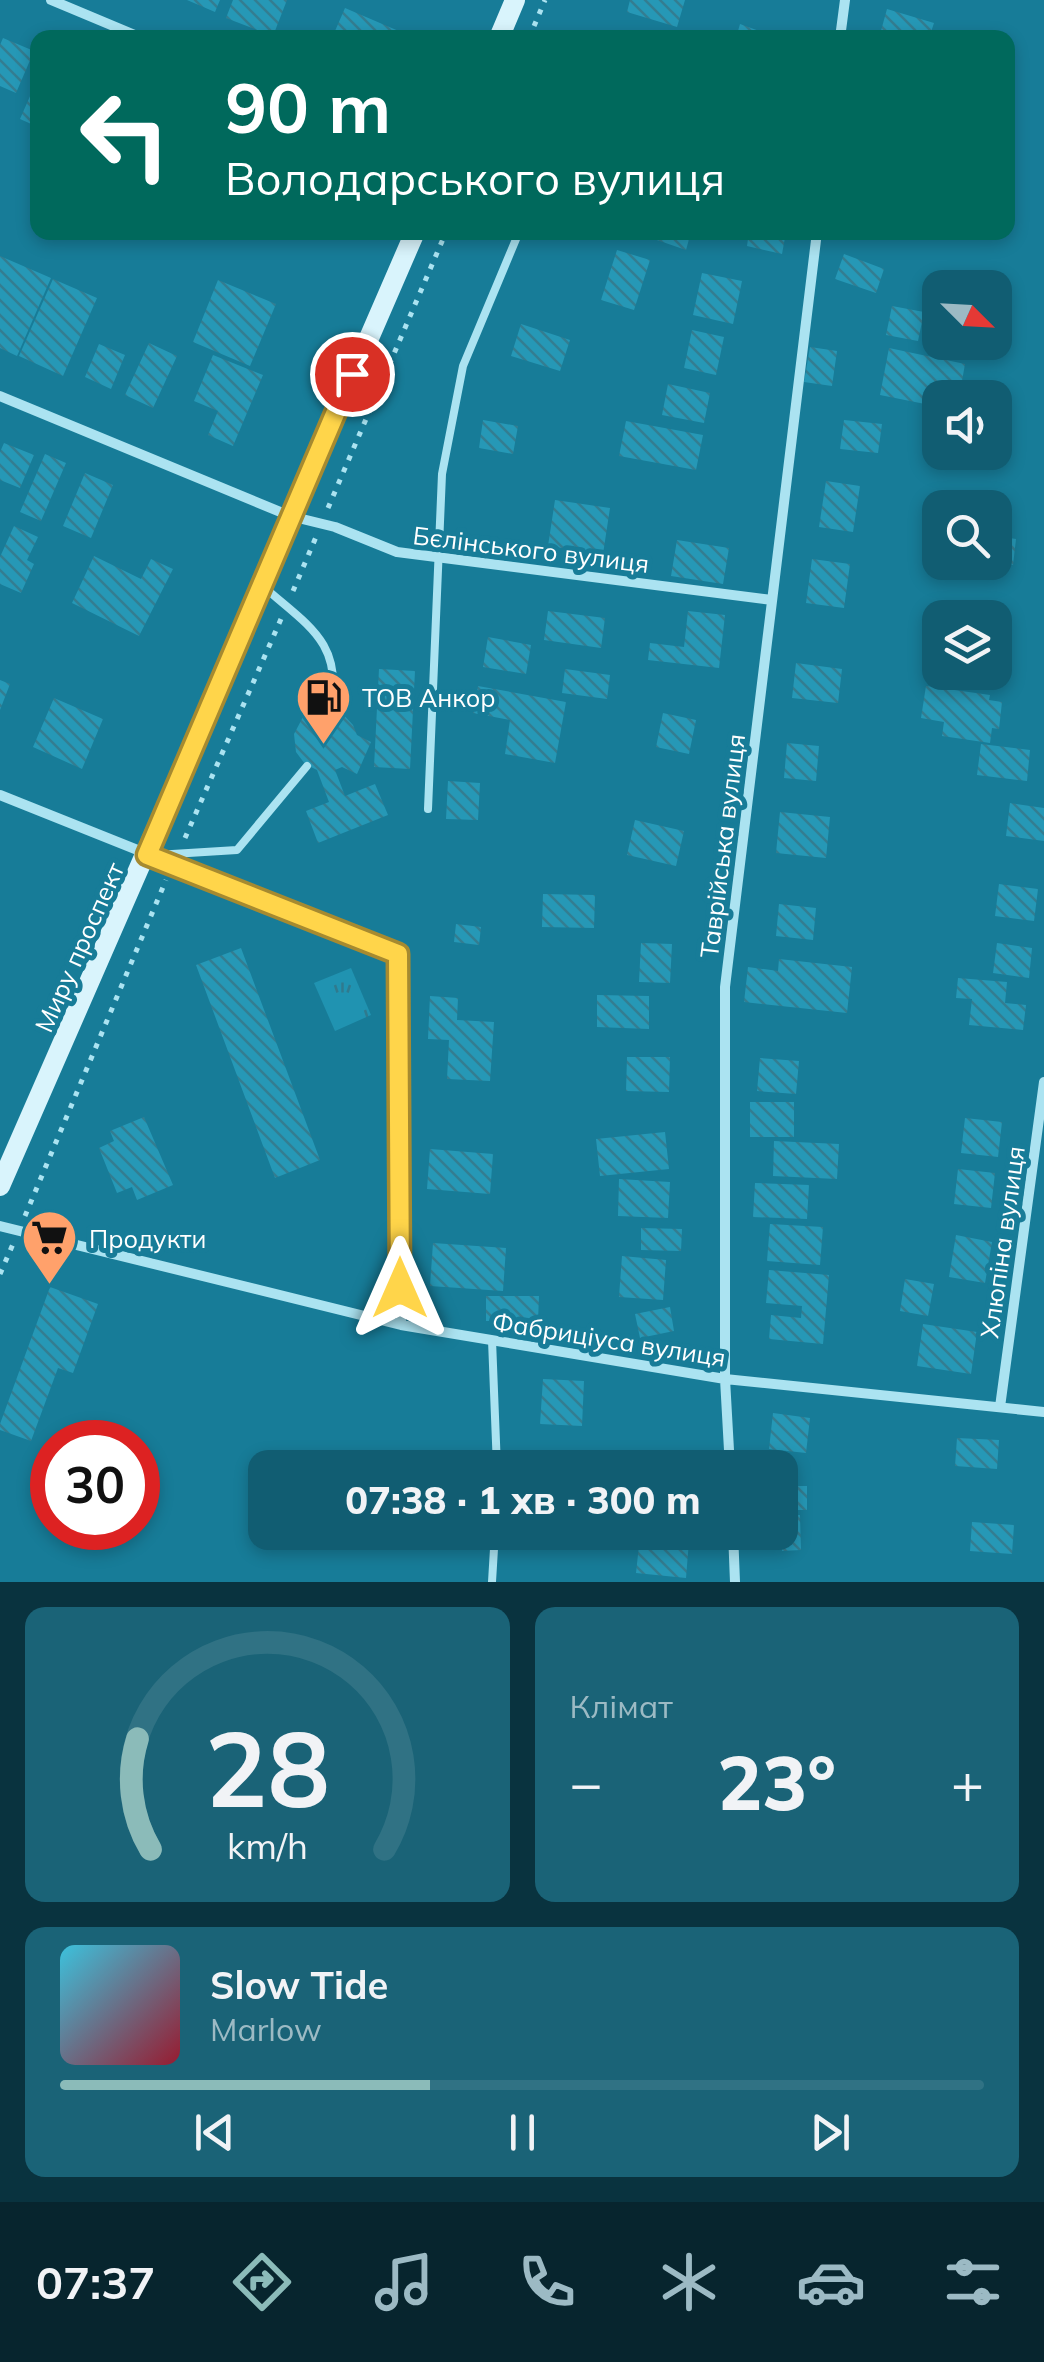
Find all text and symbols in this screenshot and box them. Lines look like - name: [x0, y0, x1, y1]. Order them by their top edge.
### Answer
- text: 90 m: [225, 63, 391, 151]
- icon: left: [60, 70, 190, 200]
- text: Володарського вулиця: [225, 150, 725, 206]
- north arrow: [922, 270, 1012, 360]
- map controls: [922, 270, 1012, 690]
- pin: [310, 332, 395, 417]
- icon: arrive: [325, 347, 380, 402]
- button: sound: [922, 380, 1012, 470]
- button: search: [922, 490, 1012, 580]
- street label: Бєлінського вулиця: [411, 519, 651, 579]
- button: layers: [922, 600, 1012, 690]
- fuel station icon: ТОВ Анкор: [293, 667, 353, 746]
- place label: ТОВ Анкор: [362, 682, 495, 713]
- street label: Таврійська вулиця: [693, 732, 751, 960]
- street label: Миру проспект: [28, 857, 130, 1037]
- street label: Хлюпіна вулиця: [973, 1144, 1031, 1340]
- supermarket icon: Продукти: [20, 1208, 80, 1287]
- place label: Продукти: [89, 1223, 206, 1254]
- position arrow: [348, 1236, 452, 1340]
- street label: Фабриціуса вулиця: [490, 1305, 728, 1373]
- speed limit sign: 30: [30, 1420, 160, 1550]
- text: 07:38 · 1 хв · 300 m: [345, 1476, 701, 1524]
- text: Клімат: [570, 1686, 673, 1726]
- text: 28: [205, 1702, 330, 1833]
- text: 23°: [717, 1735, 836, 1829]
- text: −: [570, 1748, 603, 1817]
- text: +: [951, 1748, 984, 1817]
- text: km/h: [227, 1823, 308, 1868]
- text: Slow Tide: [210, 1961, 388, 2009]
- text: Marlow: [210, 2009, 322, 2049]
- icon: previous: [187, 2105, 242, 2160]
- icon: pause: [495, 2105, 550, 2160]
- icon: next: [803, 2105, 858, 2160]
- icon: directions: [227, 2247, 297, 2317]
- icon: music: [369, 2247, 439, 2317]
- icon: phone: [512, 2247, 582, 2317]
- icon: climate: [654, 2247, 724, 2317]
- icon: car: [796, 2247, 866, 2317]
- icon: filters: [938, 2247, 1008, 2317]
- text: 07:37: [36, 2254, 155, 2310]

